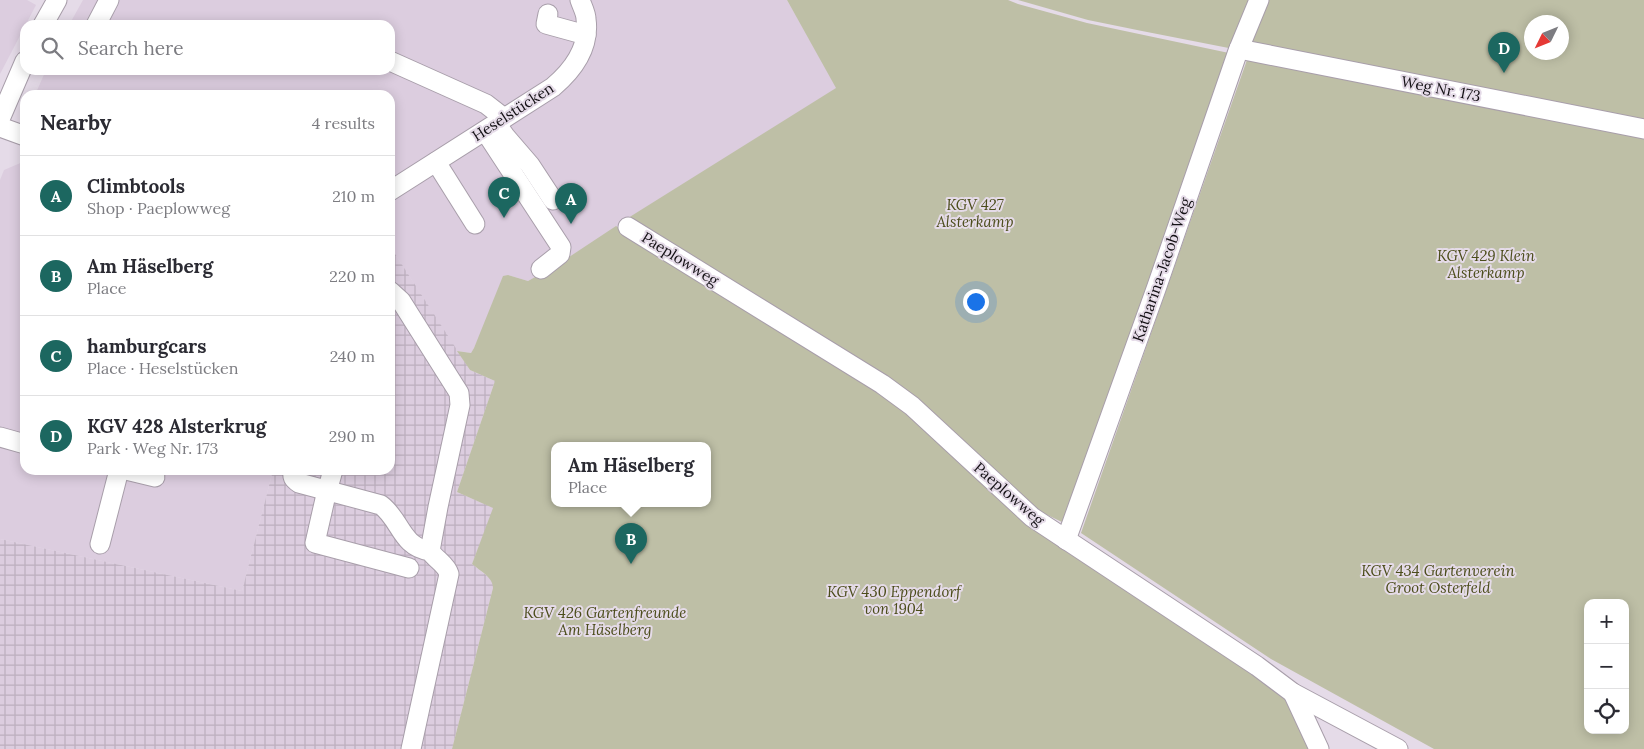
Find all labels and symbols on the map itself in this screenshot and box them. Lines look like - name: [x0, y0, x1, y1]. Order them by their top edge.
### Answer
- north arrow: [1524, 15, 1569, 60]
- pin: D: [1488, 32, 1520, 73]
- street label: Weg Nr. 173: [1400, 72, 1482, 106]
- street label: Heselstücken: [468, 78, 557, 145]
- pin: C: [488, 177, 520, 218]
- pin: A: [555, 183, 587, 224]
- park label: KGV 427 Alsterkamp: [935, 195, 1014, 231]
- street label: Katharina-Jacob-Weg: [1128, 195, 1195, 344]
- street label: Paeplowweg: [638, 227, 723, 290]
- park label: KGV 429 Klein Alsterkamp: [1437, 246, 1536, 282]
- your location: [963, 289, 989, 315]
- street label: Paeplowweg: [970, 458, 1049, 530]
- pin: B: [615, 523, 647, 564]
- park label: KGV 434 Gartenverein Groot Osterfeld: [1361, 561, 1516, 597]
- park label: KGV 430 Eppendorf von 1904: [827, 582, 962, 618]
- park label: KGV 426 Gartenfreunde Am Häselberg: [523, 603, 687, 639]

